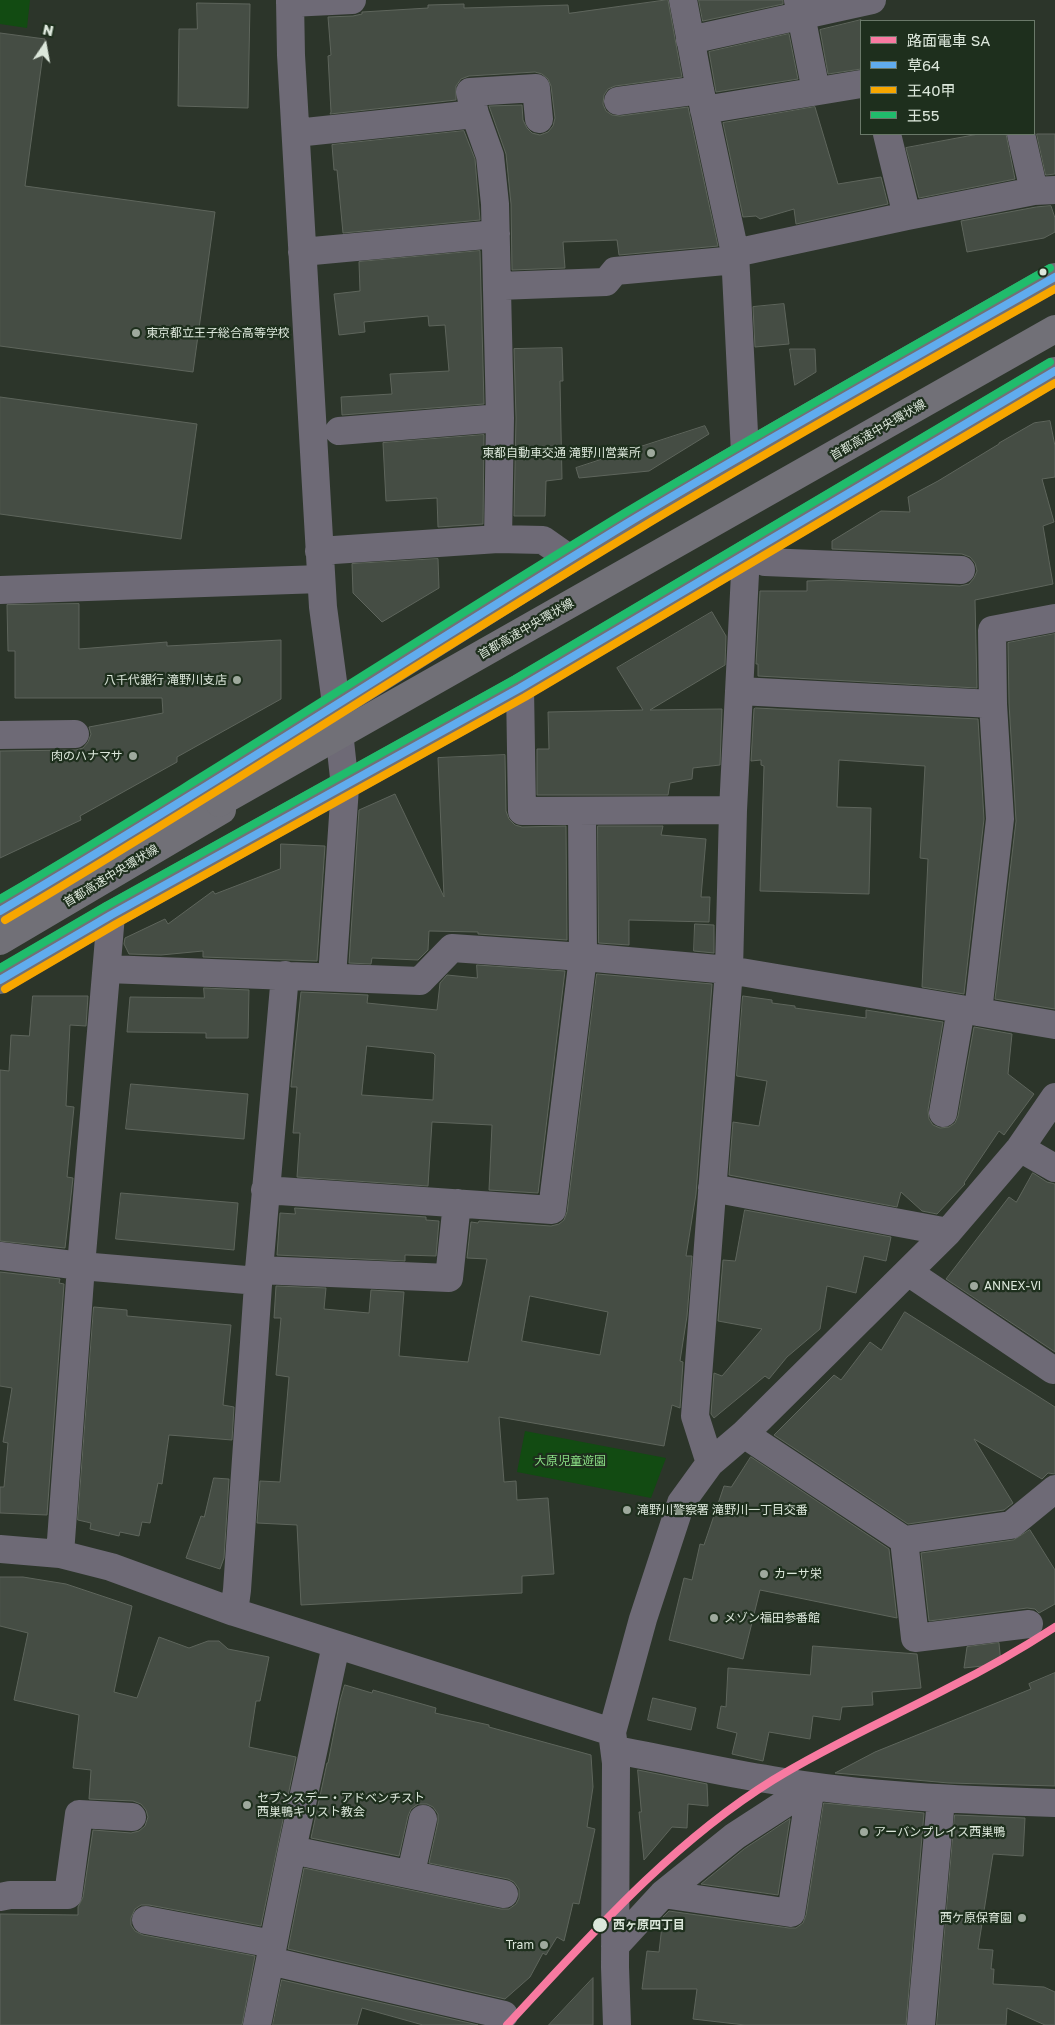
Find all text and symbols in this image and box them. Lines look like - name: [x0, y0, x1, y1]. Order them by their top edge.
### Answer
- north arrow: [20, 20, 70, 70]
- text: N: [41, 20, 55, 39]
- legend: [860, 20, 1035, 135]
- text: 路面電車 SA: [907, 31, 990, 49]
- text: 草64: [907, 56, 940, 74]
- text: 王40甲: [907, 81, 955, 99]
- text: 王55: [907, 106, 939, 124]
- unlabelled marker: [1038, 267, 1048, 277]
- place label: 東京都立王子総合高等学校: [146, 326, 290, 340]
- marker: 東京都立王子総合高等学校: [130, 327, 142, 339]
- street label: 首都高速中央環状線: [828, 397, 928, 463]
- place label: 東都自動車交通 滝野川営業所: [482, 446, 641, 460]
- marker: 東都自動車交通 滝野川営業所: [645, 447, 657, 459]
- street label: 首都高速中央環状線: [476, 596, 576, 662]
- place label: 八千代銀行 滝野川支店: [104, 673, 227, 687]
- marker: 八千代銀行 滝野川支店: [231, 674, 243, 686]
- place label: 肉のハナマサ: [51, 749, 123, 763]
- marker: 肉のハナマサ: [127, 750, 139, 762]
- street label: 首都高速中央環状線: [61, 842, 161, 910]
- place label: ANNEX-Ⅵ: [984, 1279, 1042, 1293]
- marker: ANNEX-Ⅵ: [968, 1280, 980, 1292]
- park label: 大原児童遊園: [534, 1454, 606, 1468]
- place label: 滝野川警察署 滝野川一丁目交番: [637, 1503, 808, 1517]
- marker: 滝野川警察署 滝野川一丁目交番: [621, 1504, 633, 1516]
- place label: カーサ栄: [774, 1567, 822, 1581]
- marker: カーサ栄: [758, 1568, 770, 1580]
- place label: メゾン福田参番館: [724, 1611, 820, 1625]
- marker: メゾン福田参番館: [708, 1612, 720, 1624]
- place label: セブンスデー・アドベンチスト 西巣鴨キリスト教会: [257, 1791, 425, 1819]
- marker: セブンスデー・アドベンチスト 西巣鴨キリスト教会: [241, 1799, 253, 1811]
- place label: アーバンプレイス西巣鴨: [874, 1825, 1005, 1839]
- marker: アーバンプレイス西巣鴨: [858, 1826, 870, 1838]
- place label: 西ケ原保育園: [940, 1911, 1012, 1925]
- marker: 西ケ原保育園: [1016, 1912, 1028, 1924]
- marker: 西ヶ原四丁目: [591, 1916, 609, 1934]
- place label: 西ヶ原四丁目: [613, 1918, 685, 1932]
- place label: Tram: [506, 1938, 534, 1952]
- marker: Tram: [538, 1939, 550, 1951]

